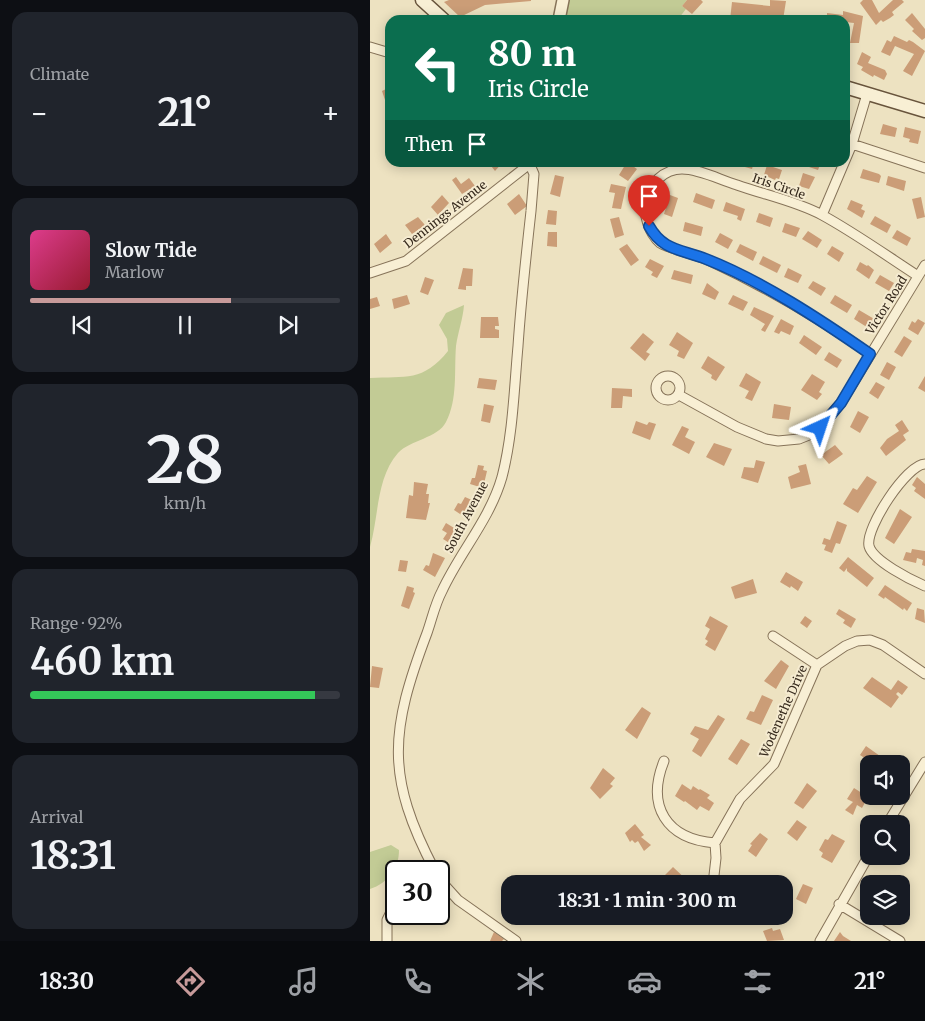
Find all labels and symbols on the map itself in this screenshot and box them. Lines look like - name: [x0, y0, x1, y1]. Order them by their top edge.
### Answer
- street label: Iris Circle: [751, 170, 807, 202]
- pin: [628, 175, 670, 226]
- street label: Dennings Avenue: [400, 177, 490, 251]
- street label: Victor Road: [861, 273, 910, 338]
- position arrow: [793, 401, 845, 453]
- street label: South Avenue: [441, 479, 491, 555]
- street label: Wodenethe Drive: [756, 663, 810, 760]
- speed limit sign: 30: [385, 860, 450, 925]

